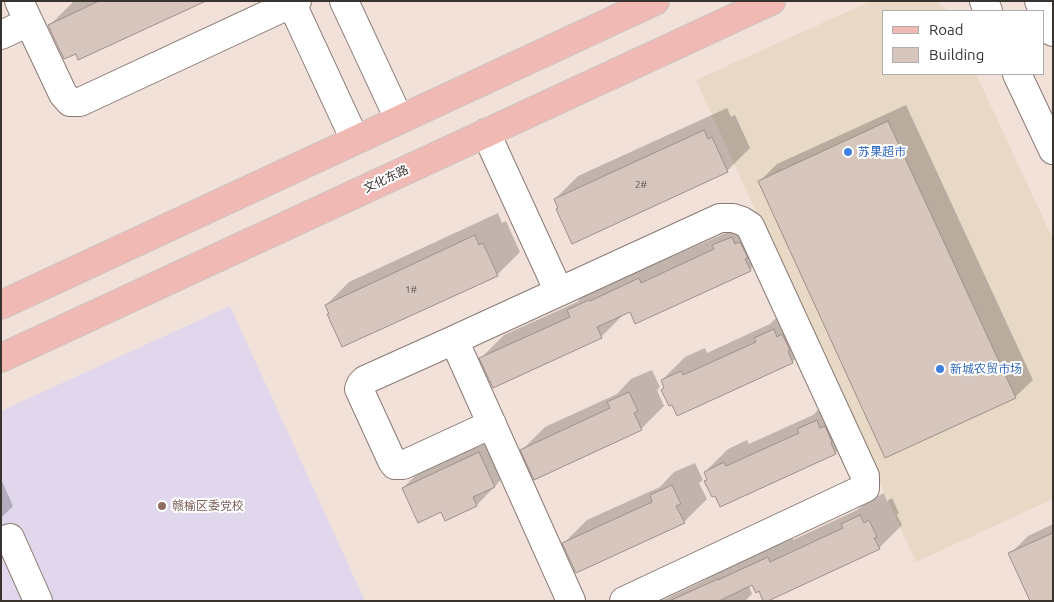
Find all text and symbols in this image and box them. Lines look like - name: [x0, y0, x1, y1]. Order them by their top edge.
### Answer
- legend: [882, 10, 1044, 75]
- text: Road: [929, 21, 964, 38]
- text: Building: [929, 46, 984, 63]
- place label: 苏果超市: [858, 145, 906, 159]
- marker: 苏果超市: [842, 146, 854, 158]
- street label: 文化东路: [361, 162, 411, 196]
- house number: 2#: [635, 179, 647, 191]
- house number: 1#: [405, 284, 417, 296]
- place label: 新城农贸市场: [950, 362, 1022, 376]
- marker: 新城农贸市场: [934, 363, 946, 375]
- place label: 赣榆区委党校: [172, 499, 244, 513]
- marker: 赣榆区委党校: [156, 500, 168, 512]

